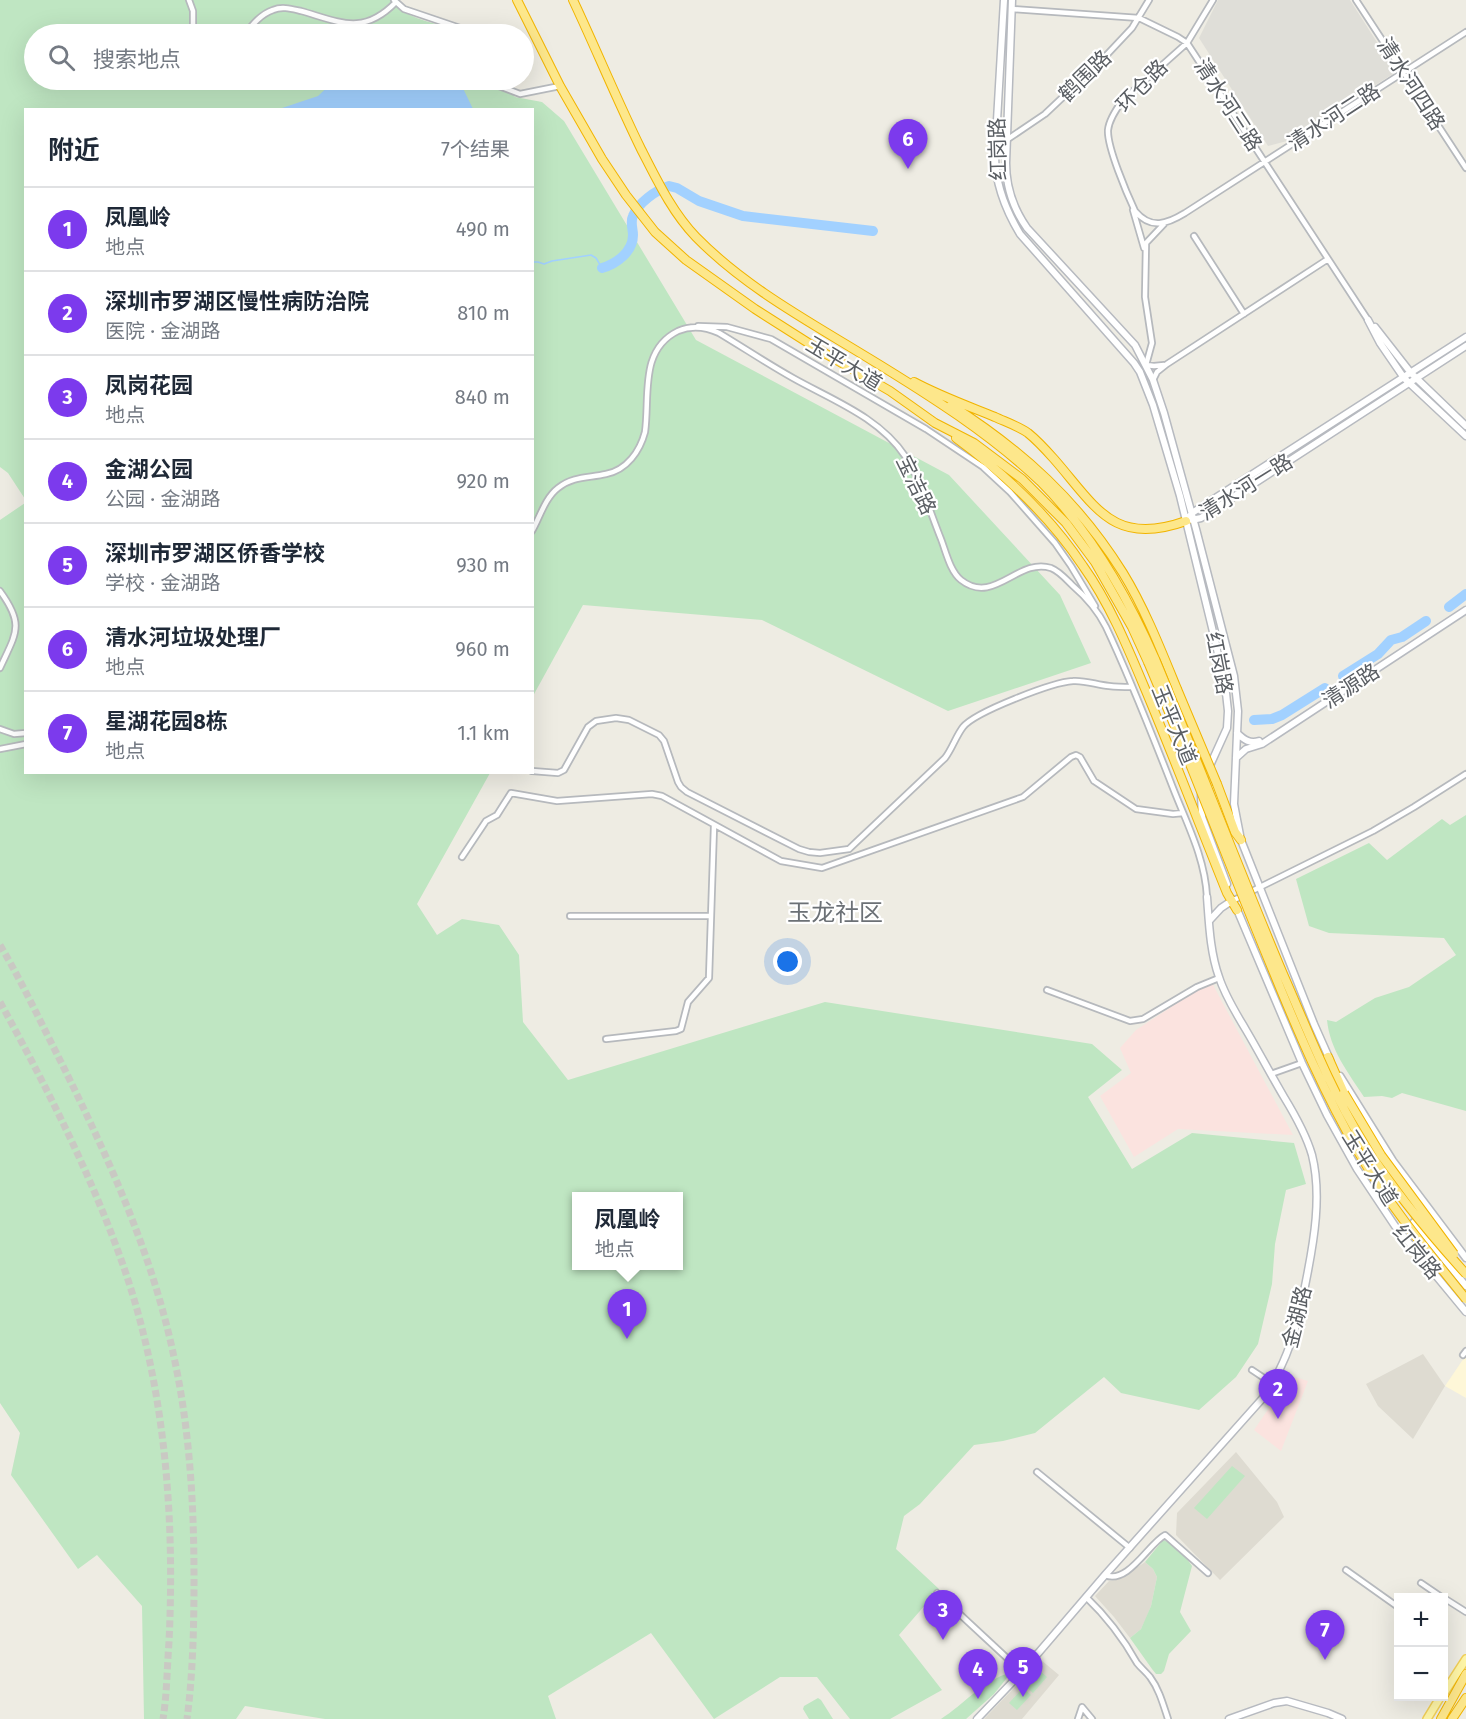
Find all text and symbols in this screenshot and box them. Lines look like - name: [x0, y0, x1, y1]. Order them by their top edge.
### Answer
- search box: [24, 24, 534, 90]
- street label: 清水河四路: [1372, 33, 1450, 135]
- icon: search: [45, 41, 78, 74]
- street label: 鹤围路: [1053, 45, 1117, 107]
- text: 搜索地点: [93, 46, 181, 73]
- street label: 环仓路: [1111, 54, 1173, 118]
- street label: 清水河三路: [1189, 54, 1267, 156]
- street label: 清水河二路: [1283, 78, 1385, 156]
- street label: 红岗路: [984, 117, 1012, 181]
- pin: 6: [888, 120, 928, 169]
- text: 附近: [48, 135, 100, 166]
- text: 7个结果: [441, 137, 510, 161]
- text: 凤凰岭: [105, 204, 171, 231]
- text: 1: [63, 217, 72, 241]
- text: 490 m: [456, 217, 510, 241]
- text: 地点: [105, 235, 145, 259]
- text: 深圳市罗湖区慢性病防治院: [105, 288, 369, 315]
- text: 2: [62, 301, 73, 325]
- text: 810 m: [457, 301, 510, 325]
- text: 医院 · 金湖路: [105, 319, 220, 343]
- street label: 玉平大道: [801, 331, 887, 397]
- text: 凤岗花园: [105, 372, 193, 399]
- text: 3: [62, 385, 73, 409]
- text: 840 m: [455, 385, 510, 409]
- text: 地点: [105, 403, 145, 427]
- street label: 清水河一路: [1195, 448, 1297, 526]
- street label: 宝洁路: [891, 451, 941, 519]
- text: 金湖公园: [105, 456, 193, 483]
- text: 4: [62, 469, 73, 493]
- text: 920 m: [456, 469, 510, 493]
- text: 公园 · 金湖路: [105, 487, 220, 511]
- text: 深圳市罗湖区侨香学校: [105, 540, 325, 567]
- text: 5: [62, 553, 73, 577]
- text: 930 m: [456, 553, 510, 577]
- text: 学校 · 金湖路: [105, 571, 220, 595]
- text: 清水河垃圾处理厂: [105, 624, 281, 651]
- street label: 红岗路: [1200, 630, 1238, 696]
- text: 6: [62, 637, 73, 661]
- text: 960 m: [455, 637, 510, 661]
- text: 地点: [105, 655, 145, 679]
- street label: 清源路: [1318, 658, 1384, 714]
- street label: 玉平大道: [1146, 681, 1202, 769]
- text: 星湖花园8栋: [105, 708, 228, 735]
- text: 7: [63, 721, 72, 745]
- text: 1.1 km: [457, 721, 510, 745]
- text: 地点: [105, 739, 145, 763]
- district label: 玉龙社区: [787, 899, 883, 927]
- your location: [773, 947, 802, 976]
- street label: 玉平大道: [1337, 1125, 1403, 1211]
- popup: [572, 1192, 683, 1270]
- text: 凤凰岭: [594, 1206, 661, 1233]
- street label: 红岗路: [1387, 1219, 1447, 1285]
- text: 地点: [594, 1237, 634, 1261]
- street label: 金湖路: [1277, 1283, 1317, 1351]
- pin: 1: [608, 1290, 646, 1339]
- pin: 2: [1258, 1370, 1298, 1419]
- pin: 3: [924, 1590, 962, 1640]
- map controls: [1394, 1593, 1448, 1701]
- button: +: [1394, 1593, 1448, 1647]
- pin: 7: [1306, 1610, 1344, 1660]
- button: −: [1394, 1647, 1448, 1701]
- pin: 5: [1004, 1648, 1042, 1697]
- pin: 4: [958, 1650, 998, 1699]

